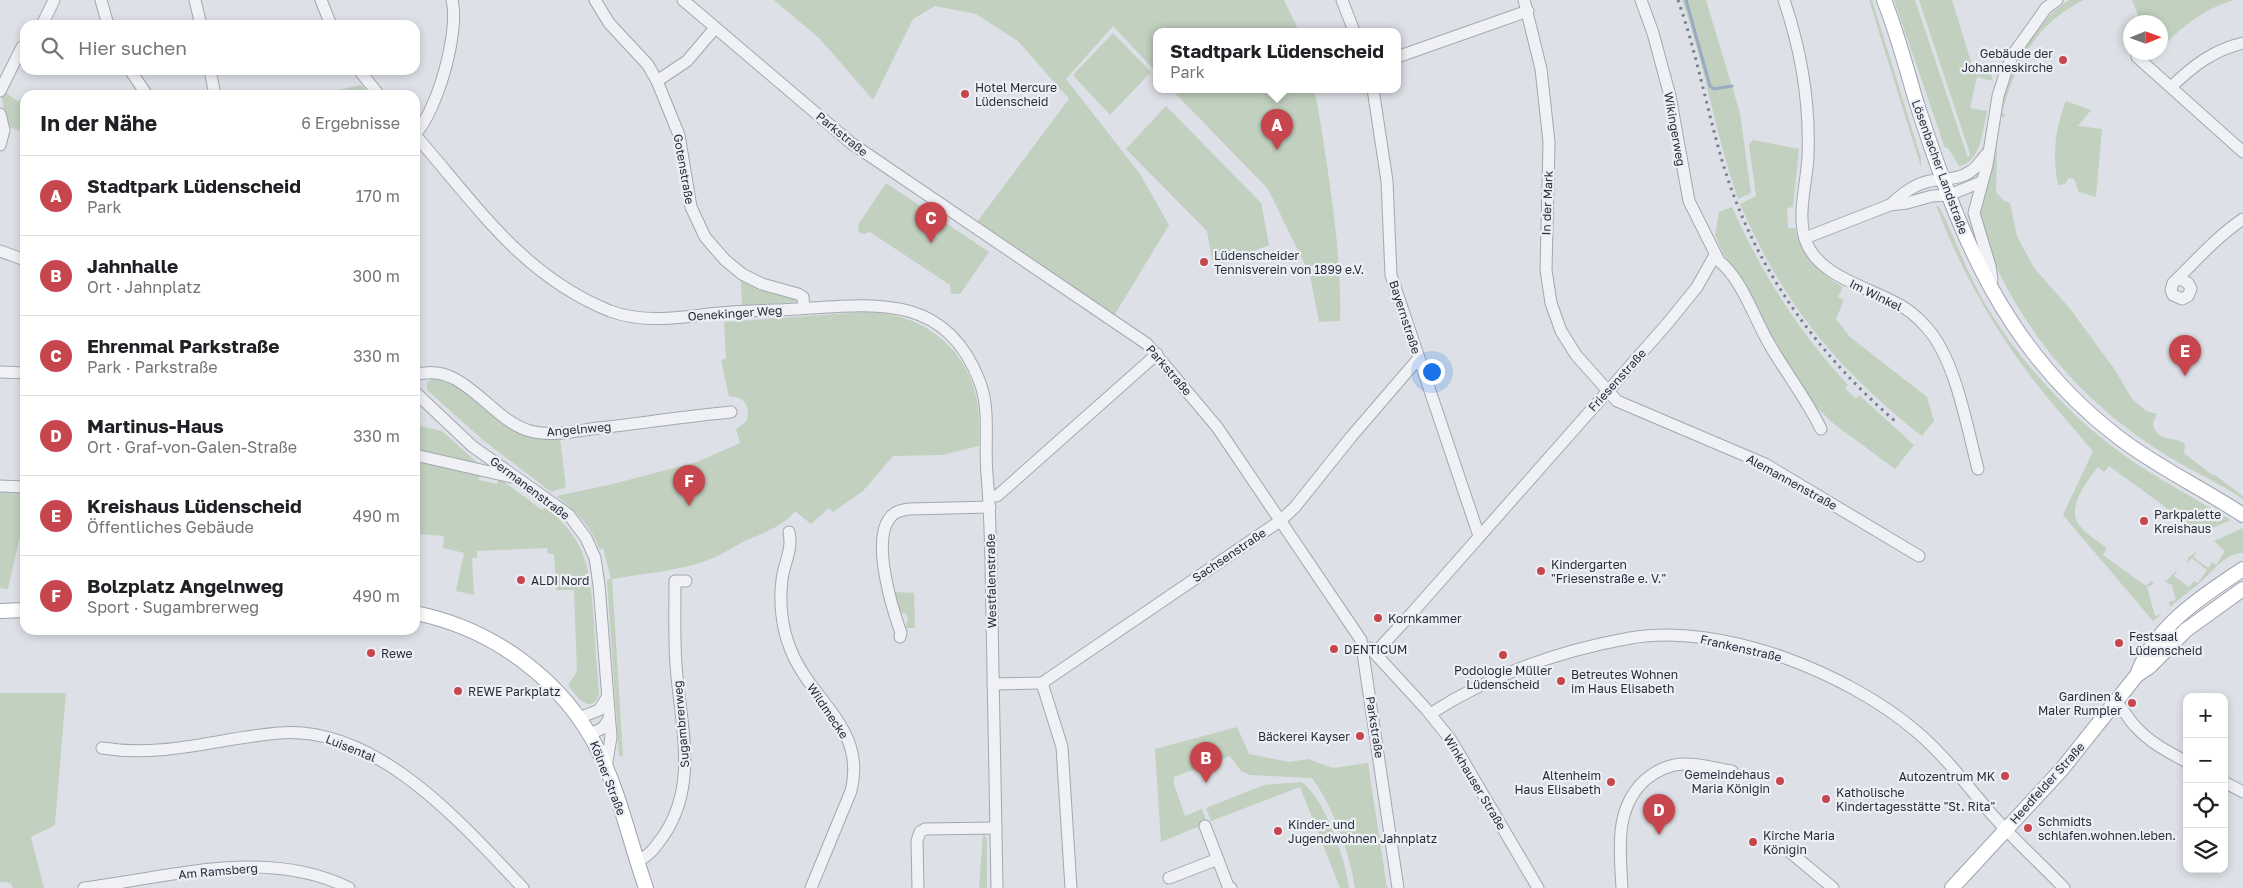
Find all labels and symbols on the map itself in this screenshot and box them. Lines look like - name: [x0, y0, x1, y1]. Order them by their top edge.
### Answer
- north arrow: [2123, 15, 2168, 60]
- place label: Gebäude der Johanneskirche: [1961, 46, 2053, 75]
- marker: Gebäude der Johanneskirche: [2057, 54, 2069, 66]
- place label: Hotel Mercure Lüdenscheid: [975, 80, 1057, 109]
- marker: Hotel Mercure Lüdenscheid: [959, 88, 971, 100]
- street label: Wikingerweg: [1661, 91, 1689, 167]
- street label: Lösenbacher Landstraße: [1909, 98, 1971, 236]
- street label: Parkstraße: [813, 109, 871, 159]
- pin: A: [1261, 109, 1293, 150]
- street label: Gotenstraße: [670, 133, 698, 205]
- street label: In der Mark: [1538, 170, 1556, 236]
- pin: C: [915, 202, 947, 243]
- place label: Lüdenscheider Tennisverein von 1899 e.V.: [1214, 248, 1364, 277]
- marker: Lüdenscheider Tennisverein von 1899 e.V.: [1198, 256, 1210, 268]
- street label: Im Winkel: [1847, 276, 1905, 314]
- street label: Bayernstraße: [1386, 278, 1424, 356]
- street label: Oenekinger Weg: [687, 302, 783, 324]
- pin: E: [2169, 335, 2201, 376]
- street label: Parkstraße: [1143, 342, 1195, 398]
- street label: Friesenstraße: [1585, 346, 1649, 414]
- your location: [1419, 359, 1445, 385]
- street label: Angelnweg: [546, 419, 612, 439]
- street label: Alemannenstraße: [1744, 451, 1840, 513]
- street label: Germanenstraße: [487, 453, 573, 523]
- pin: F: [673, 465, 705, 506]
- place label: Parkpalette Kreishaus: [2154, 507, 2221, 536]
- marker: Parkpalette Kreishaus: [2138, 515, 2150, 527]
- street label: Sachsenstraße: [1189, 525, 1269, 585]
- street label: Westfalenstraße: [983, 534, 999, 628]
- place label: Kindergarten "Friesenstraße e. V.": [1551, 557, 1666, 586]
- marker: Kindergarten "Friesenstraße e. V.": [1535, 565, 1547, 577]
- place label: ALDI Nord: [531, 573, 589, 588]
- marker: ALDI Nord: [515, 574, 527, 586]
- place label: Kornkammer: [1388, 611, 1462, 626]
- marker: Kornkammer: [1372, 612, 1384, 624]
- place label: Festsaal Lüdenscheid: [2129, 629, 2202, 658]
- street label: Frankenstraße: [1699, 631, 1783, 665]
- marker: Festsaal Lüdenscheid: [2113, 637, 2125, 649]
- place label: DENTICUM: [1344, 642, 1407, 657]
- marker: DENTICUM: [1328, 643, 1340, 655]
- place label: Rewe: [381, 646, 412, 661]
- marker: Rewe: [365, 647, 377, 659]
- marker: Podologie Müller Lüdenscheid: [1497, 649, 1509, 661]
- place label: Podologie Müller Lüdenscheid: [1454, 663, 1552, 692]
- place label: Betreutes Wohnen im Haus Elisabeth: [1571, 667, 1678, 696]
- marker: Betreutes Wohnen im Haus Elisabeth: [1555, 675, 1567, 687]
- street label: Sugambrerweg: [670, 680, 692, 768]
- street label: Wildmecke: [804, 680, 852, 742]
- place label: REWE Parkplatz: [468, 684, 560, 699]
- marker: REWE Parkplatz: [452, 685, 464, 697]
- place label: Gardinen & Maler Rumpler: [2038, 689, 2122, 718]
- street label: Parkstraße: [1363, 695, 1387, 759]
- marker: Gardinen & Maler Rumpler: [2126, 697, 2138, 709]
- place label: Bäckerei Kayser: [1258, 729, 1350, 744]
- marker: Bäckerei Kayser: [1354, 730, 1366, 742]
- street label: Luisental: [324, 731, 379, 765]
- street label: Winkhauser Straße: [1441, 731, 1509, 833]
- street label: Kölner Straße: [587, 739, 629, 817]
- street label: Heedfelder Straße: [2006, 739, 2088, 827]
- pin: B: [1190, 742, 1222, 783]
- place label: Gemeindehaus Maria Königin: [1684, 767, 1770, 796]
- place label: Altenheim Haus Elisabeth: [1514, 768, 1601, 797]
- place label: Autozentrum MK: [1899, 769, 1995, 784]
- marker: Autozentrum MK: [1999, 770, 2011, 782]
- marker: Gemeindehaus Maria Königin: [1774, 775, 1786, 787]
- marker: Altenheim Haus Elisabeth: [1605, 776, 1617, 788]
- place label: Katholische Kindertagesstätte "St. Rita": [1836, 785, 1995, 814]
- marker: Katholische Kindertagesstätte "St. Rita": [1820, 793, 1832, 805]
- pin: D: [1643, 794, 1675, 835]
- place label: Schmidts schlafen.wohnen.leben.: [2038, 814, 2176, 843]
- place label: Kinder- und Jugendwohnen Jahnplatz: [1288, 817, 1437, 846]
- marker: Schmidts schlafen.wohnen.leben.: [2022, 822, 2034, 834]
- marker: Kinder- und Jugendwohnen Jahnplatz: [1272, 825, 1284, 837]
- place label: Kirche Maria Königin: [1763, 828, 1835, 857]
- marker: Kirche Maria Königin: [1747, 836, 1759, 848]
- street label: Am Ramsberg: [178, 860, 258, 882]

